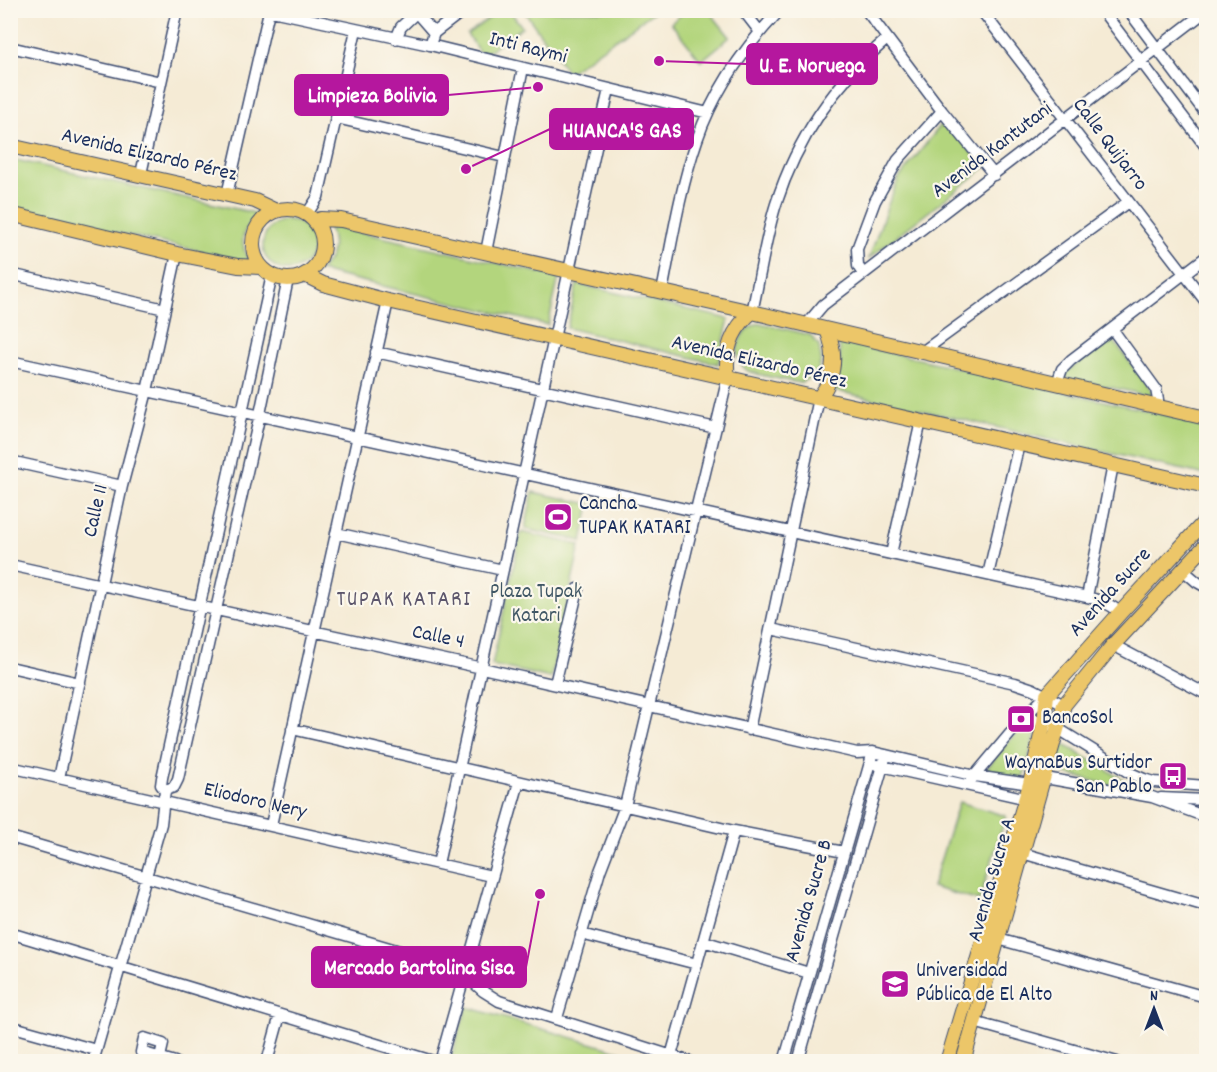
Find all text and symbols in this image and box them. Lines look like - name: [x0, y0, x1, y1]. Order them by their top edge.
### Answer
- street label: Inti Raymi: [486, 25, 570, 73]
- callout: U. E. Noruega: [747, 44, 877, 84]
- text: U. E. Noruega: [759, 52, 866, 83]
- callout: Limpieza Bolivia: [295, 75, 448, 115]
- text: Limpieza Bolivia: [308, 82, 437, 113]
- street label: Calle Quijarro: [1064, 92, 1154, 198]
- street label: Avenida Kantutani: [926, 95, 1060, 207]
- callout: HUANCA'S GAS: [550, 109, 693, 149]
- text: HUANCA'S GAS: [562, 117, 682, 148]
- street label: Avenida Elizardo Pérez: [58, 121, 240, 191]
- street label: Avenida Elizardo Pérez: [668, 328, 850, 398]
- street label: Calle 11: [76, 482, 118, 540]
- place label: Cancha TUPAK KATARI: [579, 490, 691, 544]
- sports icon: Cancha TUPAK KATARI: [542, 501, 574, 533]
- street label: Avenida Sucre: [1063, 542, 1159, 644]
- park label: Plaza Tupak Katari: [490, 578, 582, 632]
- district label: TUPAK KATARI: [336, 585, 472, 616]
- street label: Calle 4: [409, 618, 467, 658]
- bank icon: BancoSol: [1005, 703, 1037, 735]
- place label: BancoSol: [1042, 704, 1113, 734]
- place label: WaynaBus Surtidor San Pablo: [1005, 749, 1152, 803]
- bus stop icon: WaynaBus Surtidor San Pablo: [1157, 760, 1189, 792]
- street label: Eliodoro Nery: [201, 776, 310, 829]
- street label: Avenida Sucre A: [961, 815, 1025, 945]
- street label: Avenida Sucre B: [778, 836, 842, 966]
- callout: Mercado Bartolina Sisa: [312, 947, 526, 987]
- text: Mercado Bartolina Sisa: [324, 954, 515, 985]
- place label: Universidad Pública de El Alto: [916, 957, 1052, 1011]
- school or university icon: Universidad Pública de El Alto: [879, 968, 911, 1000]
- north arrow: [1124, 979, 1184, 1039]
- text: N: [1150, 985, 1158, 1008]

